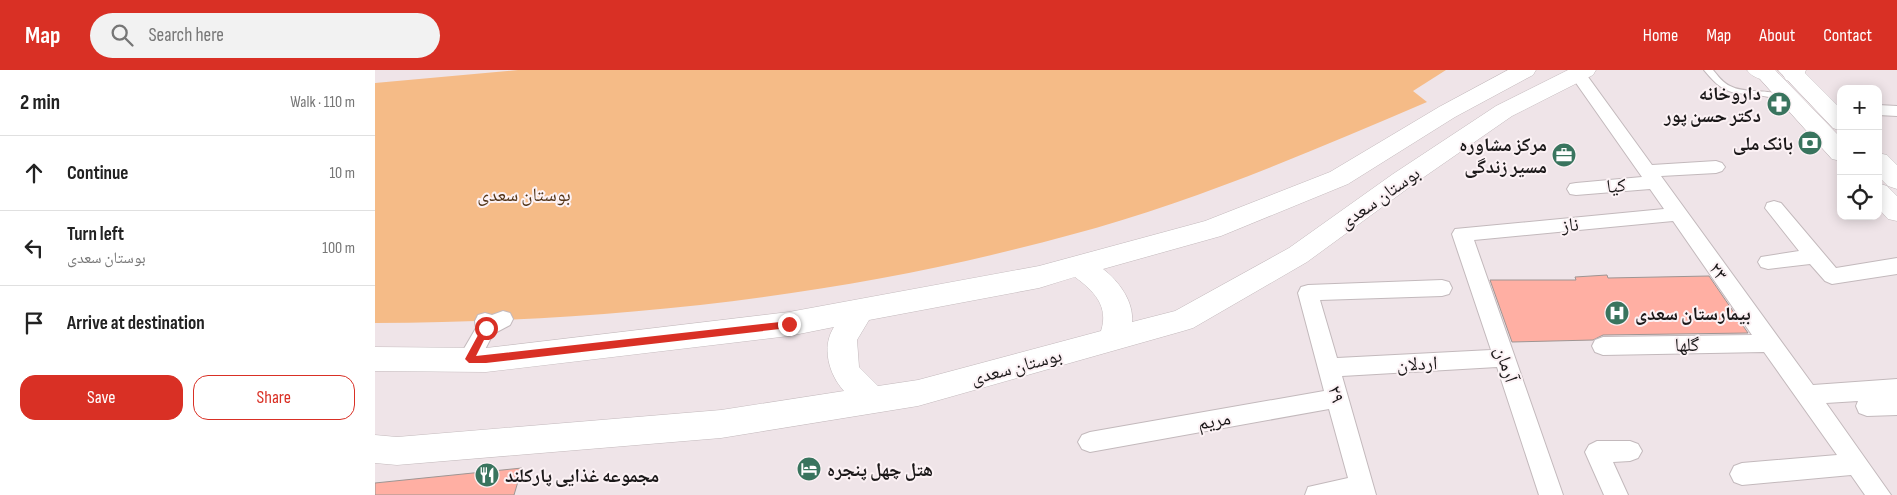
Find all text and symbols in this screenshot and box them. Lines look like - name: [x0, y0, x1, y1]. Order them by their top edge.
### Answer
- search box: [90, 13, 440, 58]
- text: Map: [25, 21, 60, 50]
- icon: search: [108, 21, 136, 49]
- text: Search here: [148, 24, 224, 47]
- text: Home: [1643, 25, 1678, 46]
- text: Map: [1706, 25, 1731, 46]
- text: About: [1759, 25, 1795, 46]
- text: Contact: [1823, 25, 1872, 46]
- place label: داروخانه دکتر حسن پور: [1663, 83, 1761, 128]
- map controls: [1837, 85, 1882, 220]
- button: +: [1837, 85, 1882, 130]
- text: 2 min: [20, 90, 60, 115]
- pharmacy icon: داروخانه دکتر حسن پور: [1766, 91, 1792, 117]
- text: Walk · 110 m: [290, 93, 355, 112]
- bank icon: بانک ملی: [1797, 130, 1823, 156]
- button: −: [1837, 130, 1882, 175]
- place label: بانک ملی: [1733, 133, 1793, 156]
- place label: مرکز مشاوره مسیر زندگی: [1459, 134, 1547, 179]
- office icon: مرکز مشاوره مسیر زندگی: [1551, 142, 1577, 168]
- icon: ahead: [20, 159, 48, 187]
- text: Continue: [67, 162, 128, 185]
- street label: بوستان سعدی: [1335, 162, 1425, 234]
- text: 10 m: [329, 164, 355, 183]
- street label: کیا: [1605, 174, 1627, 199]
- button: locate: [1837, 175, 1882, 220]
- park label: بوستان سعدی: [477, 184, 571, 207]
- street label: ناز: [1559, 213, 1580, 238]
- text: Turn left: [67, 223, 124, 246]
- icon: left: [20, 234, 48, 262]
- text: 100 m: [322, 239, 355, 258]
- text: بوستان سعدی: [67, 249, 146, 268]
- street label: ۲۳: [1703, 258, 1732, 286]
- hospital icon: بیمارستان سعدی: [1604, 300, 1630, 326]
- place label: بیمارستان سعدی: [1635, 303, 1751, 326]
- icon: arrive: [20, 309, 48, 337]
- text: Arrive at destination: [67, 312, 205, 335]
- route end: [778, 313, 801, 336]
- route start: [475, 317, 498, 340]
- street label: گلها: [1675, 334, 1700, 357]
- street label: بوستان سعدی: [968, 344, 1065, 391]
- street label: آرمان: [1489, 344, 1523, 387]
- street label: اردلان: [1396, 352, 1438, 377]
- button: Save: [20, 375, 183, 420]
- button: Share: [193, 375, 355, 420]
- street label: ۲۹: [1322, 383, 1349, 406]
- street label: مریم: [1196, 407, 1232, 436]
- hotel icon: هتل چهل پنجره: [796, 456, 822, 482]
- place label: هتل چهل پنجره: [827, 459, 933, 482]
- restaurant icon: مجموعه غذایی پارکلند: [474, 462, 500, 488]
- place label: مجموعه غذایی پارکلند: [505, 465, 659, 488]

